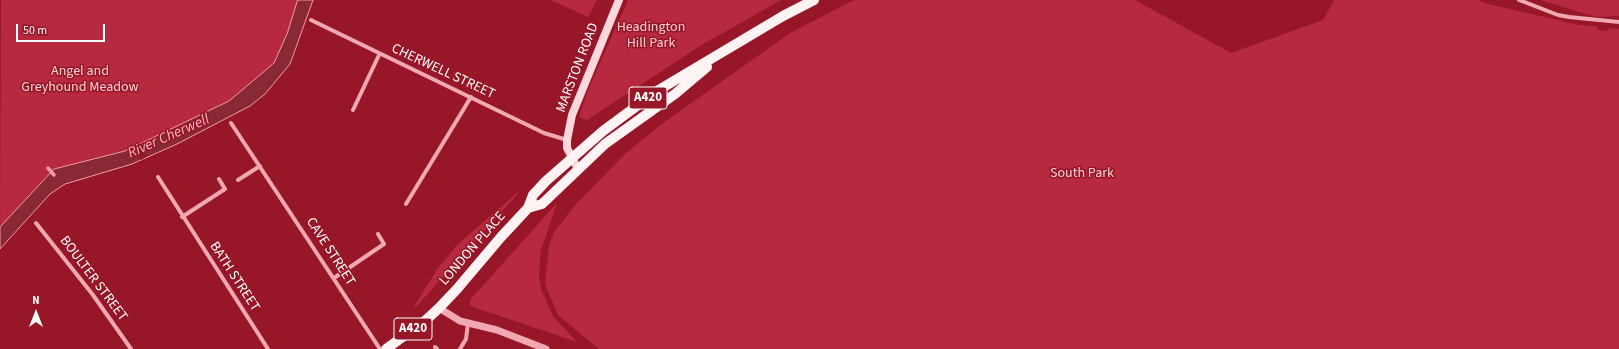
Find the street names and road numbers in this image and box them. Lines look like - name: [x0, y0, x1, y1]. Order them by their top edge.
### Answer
- street label: MARSTON ROAD: [553, 21, 603, 115]
- street label: CHERWELL STREET: [389, 41, 497, 103]
- road number: A420: [629, 87, 667, 109]
- street label: LONDON PLACE: [436, 209, 510, 289]
- street label: CAVE STREET: [302, 215, 358, 289]
- street label: BOULTER STREET: [56, 233, 130, 325]
- street label: BATH STREET: [205, 239, 263, 315]
- road number: A420: [394, 318, 432, 340]

